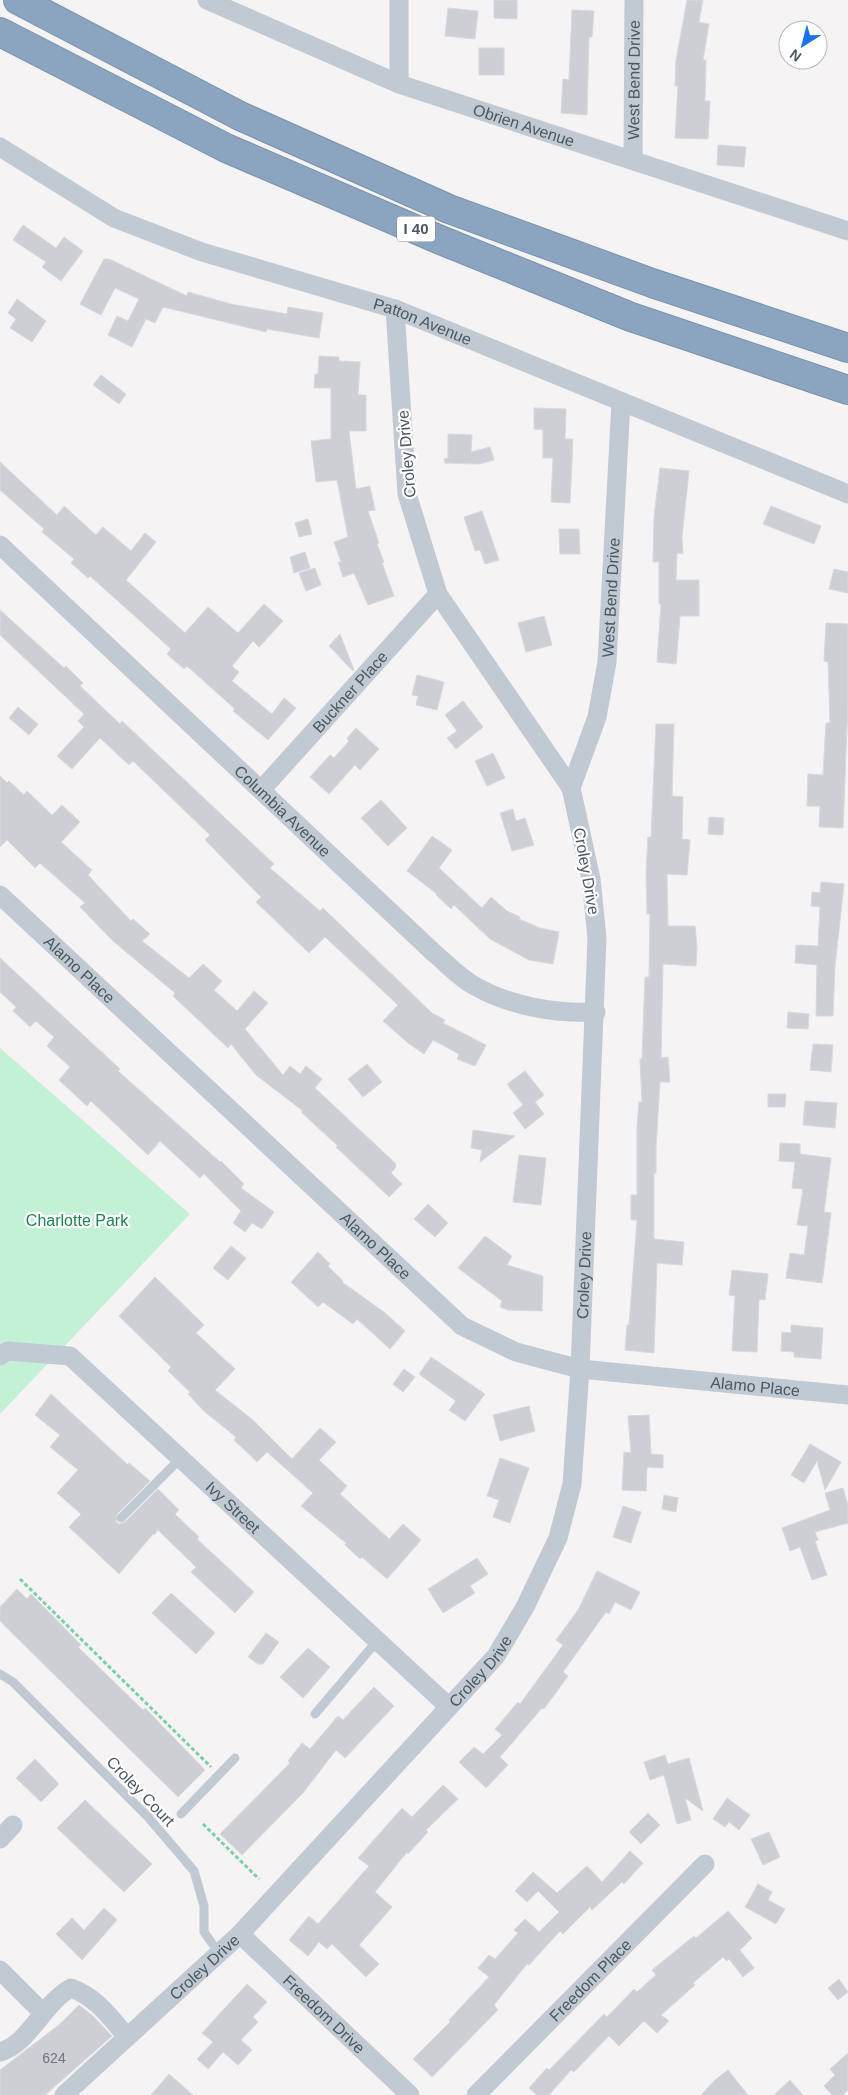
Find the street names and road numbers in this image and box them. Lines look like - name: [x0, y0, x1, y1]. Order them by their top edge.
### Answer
- street label: West Bend Drive: [625, 20, 643, 140]
- street label: Obrien Avenue: [471, 101, 577, 150]
- road number: I 40: [397, 216, 435, 242]
- street label: Patton Avenue: [372, 295, 474, 348]
- street label: Croley Drive: [394, 409, 419, 499]
- street label: West Bend Drive: [599, 537, 623, 658]
- street label: Buckner Place: [309, 648, 391, 736]
- street label: Columbia Avenue: [231, 762, 334, 860]
- street label: Croley Drive: [570, 826, 603, 916]
- street label: Alamo Place: [41, 933, 118, 1007]
- street label: Alamo Place: [337, 1209, 414, 1283]
- street label: Croley Drive: [574, 1231, 594, 1319]
- street label: Alamo Place: [710, 1374, 801, 1399]
- street label: Ivy Street: [202, 1478, 264, 1537]
- street label: Croley Drive: [446, 1632, 515, 1710]
- street label: Croley Court: [103, 1753, 178, 1830]
- street label: Croley Drive: [166, 1931, 243, 2003]
- street label: Freedom Place: [546, 1936, 635, 2025]
- street label: Freedom Drive: [280, 1972, 368, 2057]

